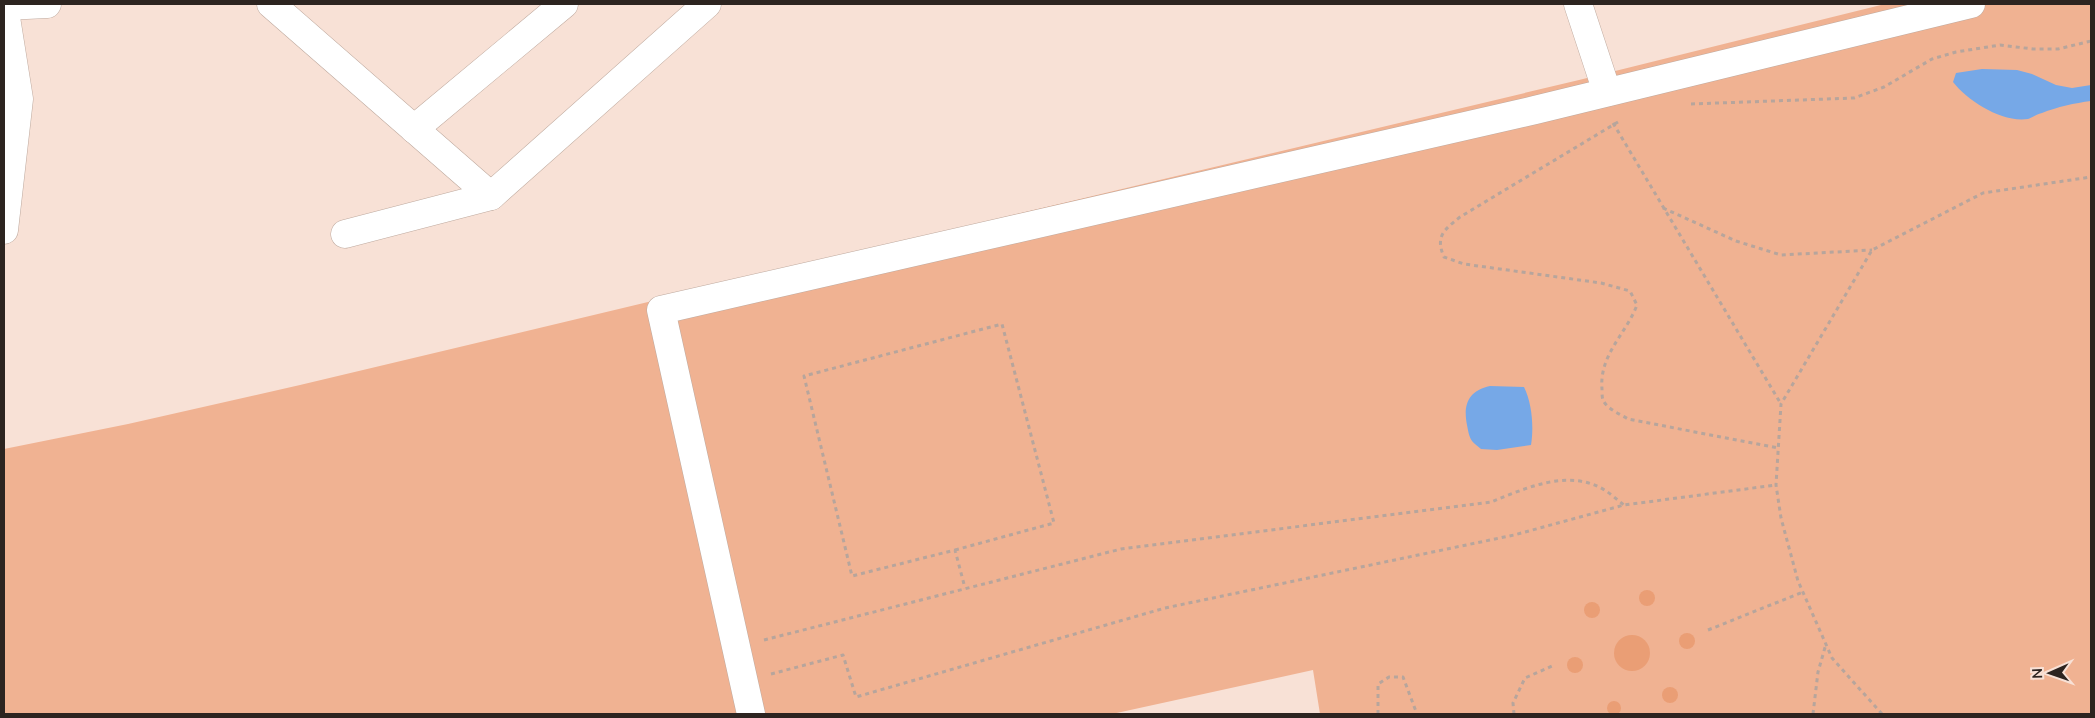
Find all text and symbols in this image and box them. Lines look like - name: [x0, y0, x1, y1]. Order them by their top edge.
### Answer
- north arrow: [2025, 648, 2075, 698]
- text: N: [2028, 668, 2047, 679]

